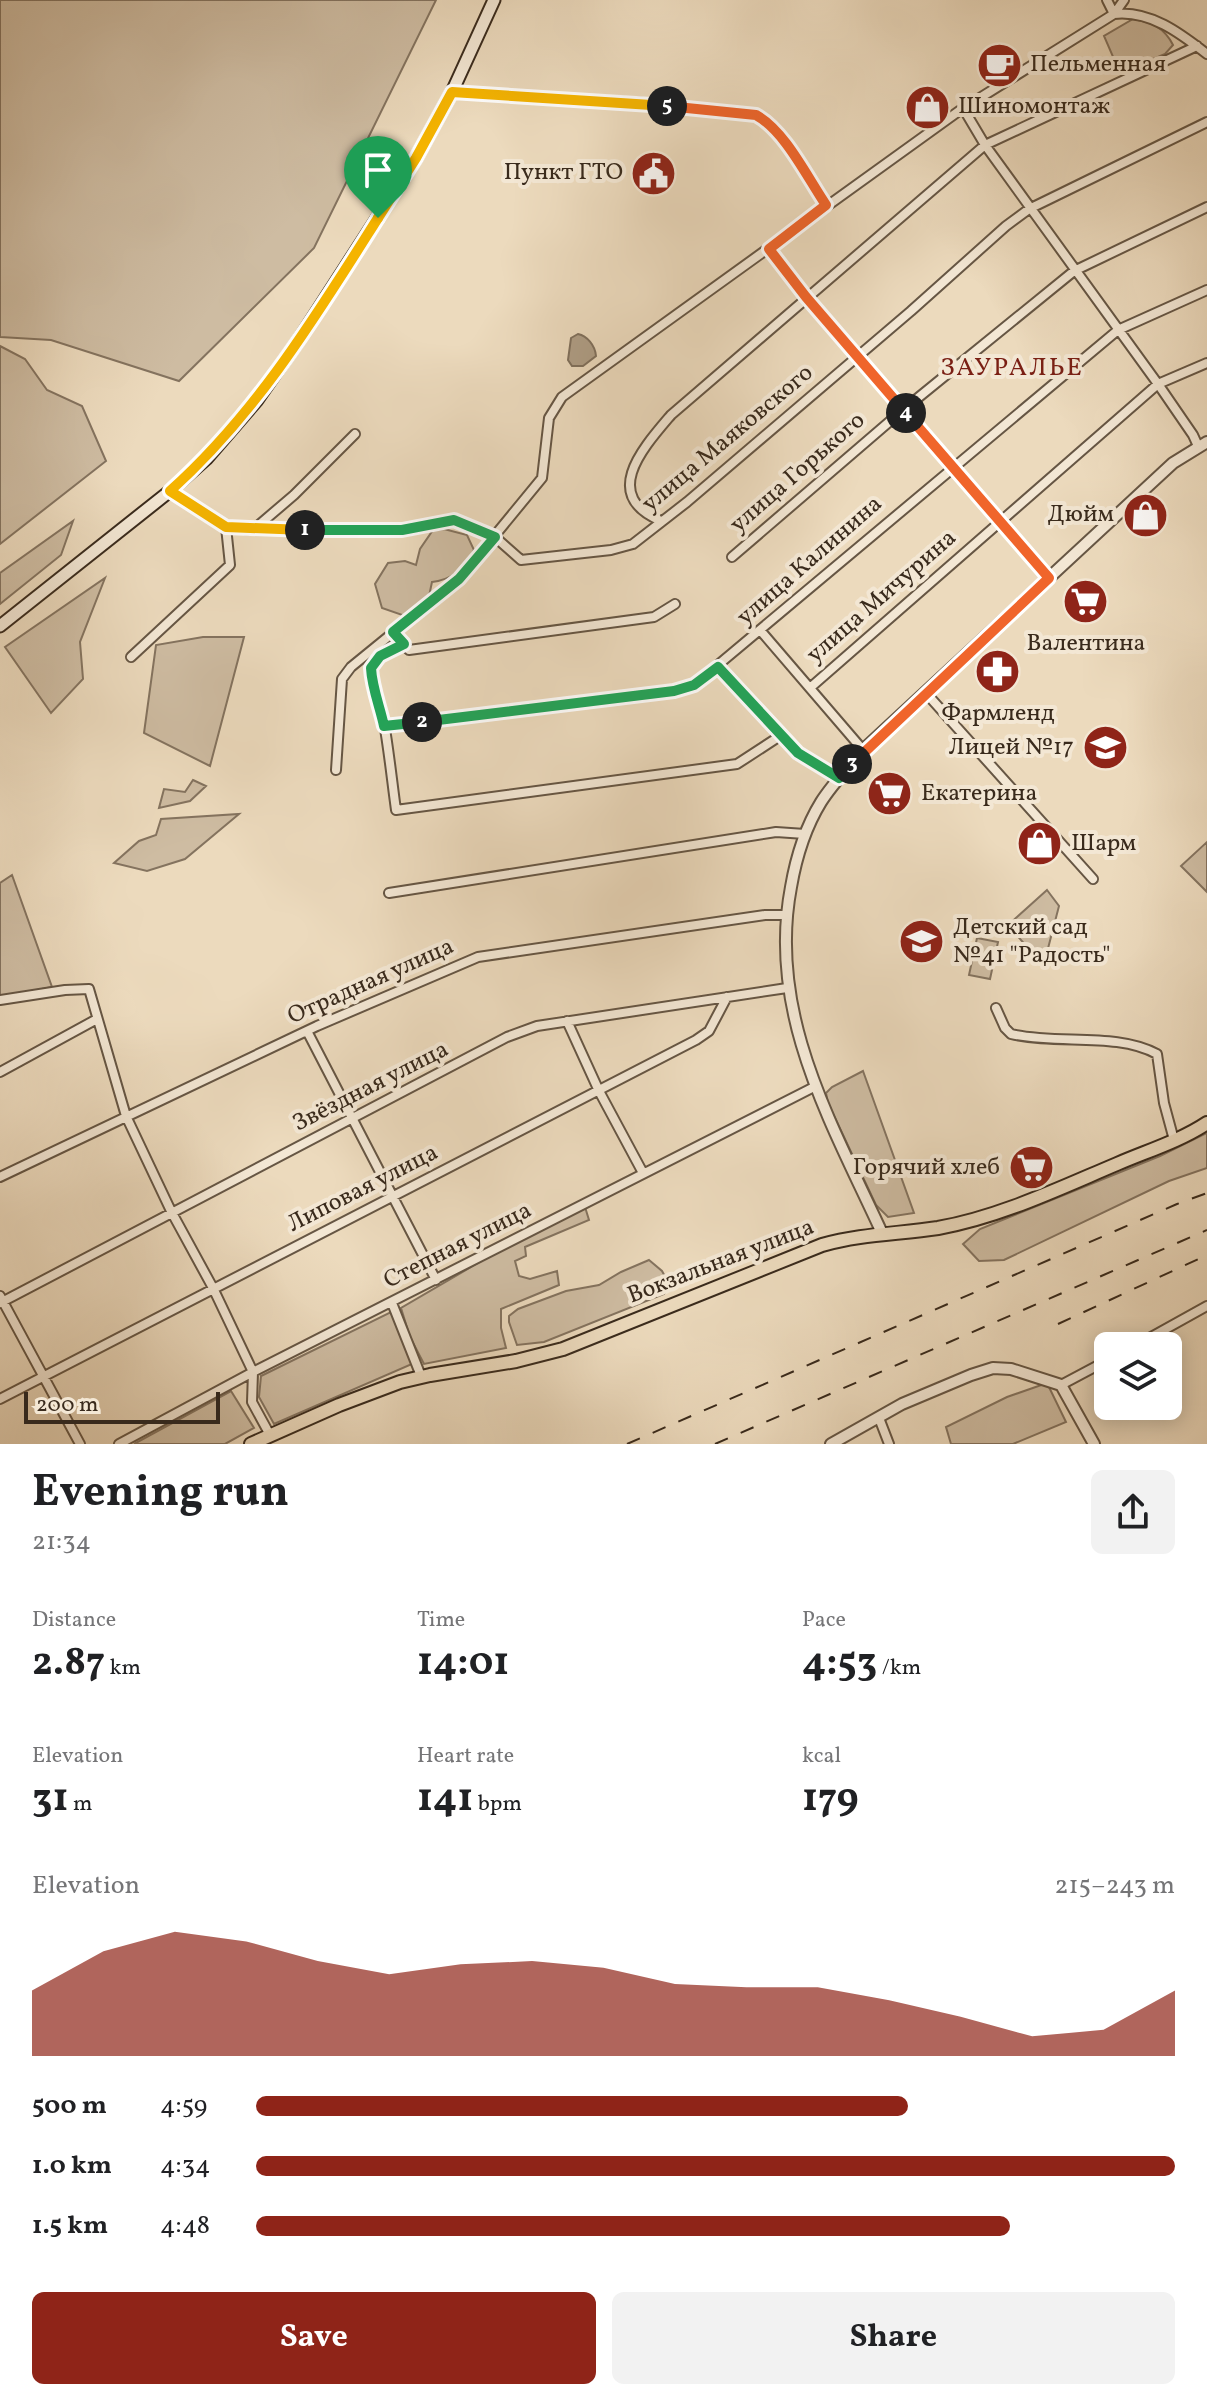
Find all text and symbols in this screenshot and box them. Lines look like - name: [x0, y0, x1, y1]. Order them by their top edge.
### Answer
- cafe icon: Пельменная: [975, 41, 1023, 89]
- place label: Пельменная: [1030, 48, 1166, 82]
- shop icon: Шиномонтаж: [903, 83, 951, 131]
- pin: 5: [647, 86, 687, 126]
- text: 5: [662, 90, 672, 121]
- place label: Шиномонтаж: [958, 90, 1110, 124]
- pin: [344, 136, 412, 218]
- icon: arrive: [356, 148, 400, 192]
- public building icon: Пункт ГТО: [630, 149, 678, 197]
- place label: Пункт ГТО: [504, 156, 623, 190]
- district label: ЗАУРАЛЬЕ: [940, 350, 1084, 386]
- street label: улица Маяковского: [635, 357, 821, 521]
- pin: 4: [886, 393, 926, 433]
- text: 4: [899, 397, 913, 428]
- street label: улица Горького: [723, 404, 873, 542]
- street label: улица Калинина: [730, 488, 890, 634]
- shop icon: Дюйм: [1121, 491, 1169, 539]
- place label: Дюйм: [1047, 498, 1114, 532]
- pin: 1: [285, 510, 325, 550]
- text: 1: [301, 514, 309, 545]
- street label: улица Мичурина: [799, 522, 965, 672]
- supermarket icon: Валентина: [1062, 578, 1110, 626]
- place label: Валентина: [1026, 627, 1146, 661]
- pharmacy icon: Фармленд: [974, 648, 1022, 696]
- place label: Фармленд: [941, 697, 1055, 731]
- pin: 2: [402, 702, 442, 742]
- text: 2: [416, 706, 428, 737]
- school or university icon: Лицей №17: [1081, 724, 1129, 772]
- place label: Лицей №17: [949, 731, 1074, 765]
- pin: 3: [832, 744, 872, 784]
- text: 3: [846, 748, 858, 779]
- supermarket icon: Екатерина: [866, 770, 914, 818]
- place label: Екатерина: [921, 777, 1037, 811]
- shop icon: Шарм: [1016, 820, 1064, 868]
- place label: Шарм: [1071, 827, 1136, 861]
- place label: Детский сад №41 "Радость": [953, 911, 1111, 973]
- school or university icon: Детский сад №41 "Радость": [898, 918, 946, 966]
- street label: Отрадная улица: [282, 930, 460, 1034]
- street label: Звёздная улица: [287, 1033, 455, 1141]
- street label: Липовая улица: [282, 1136, 444, 1242]
- supermarket icon: Горячий хлеб: [1007, 1144, 1055, 1192]
- place label: Горячий хлеб: [853, 1151, 1000, 1185]
- street label: Степная улица: [378, 1194, 538, 1298]
- street label: Вокзальная улица: [623, 1211, 819, 1313]
- map controls: [1094, 1332, 1182, 1420]
- button: layers: [1094, 1332, 1182, 1420]
- scale bar: [24, 1388, 220, 1424]
- text: 200 m: [36, 1390, 98, 1421]
- text: Evening run: [32, 1463, 289, 1524]
- button: share: [1091, 1470, 1175, 1554]
- text: 21:34: [32, 1524, 91, 1560]
- text: Distance: [32, 1605, 116, 1636]
- text: Time: [417, 1605, 465, 1636]
- text: Pace: [802, 1605, 846, 1636]
- text: 2.87: [32, 1636, 105, 1692]
- text: 14:01: [417, 1636, 509, 1692]
- text: 4:53: [802, 1636, 877, 1692]
- text: km: [105, 1653, 141, 1684]
- text: /km: [877, 1653, 921, 1684]
- text: Elevation: [32, 1741, 123, 1772]
- text: Heart rate: [417, 1741, 514, 1772]
- text: kcal: [802, 1741, 841, 1772]
- text: 31: [32, 1772, 68, 1828]
- text: 141: [417, 1772, 473, 1828]
- text: 179: [802, 1772, 858, 1828]
- text: m: [68, 1789, 92, 1820]
- text: bpm: [473, 1789, 522, 1820]
- text: Elevation: [32, 1868, 140, 1904]
- text: 215–243 m: [1055, 1868, 1175, 1904]
- text: 500 m: [32, 2088, 107, 2124]
- text: 4:59: [160, 2088, 207, 2124]
- text: 1.0 km: [32, 2148, 112, 2184]
- text: 4:34: [160, 2148, 211, 2184]
- text: 1.5 km: [32, 2208, 108, 2244]
- text: 4:48: [160, 2208, 210, 2244]
- button: Save: [32, 2292, 596, 2384]
- button: Share: [612, 2292, 1175, 2384]

